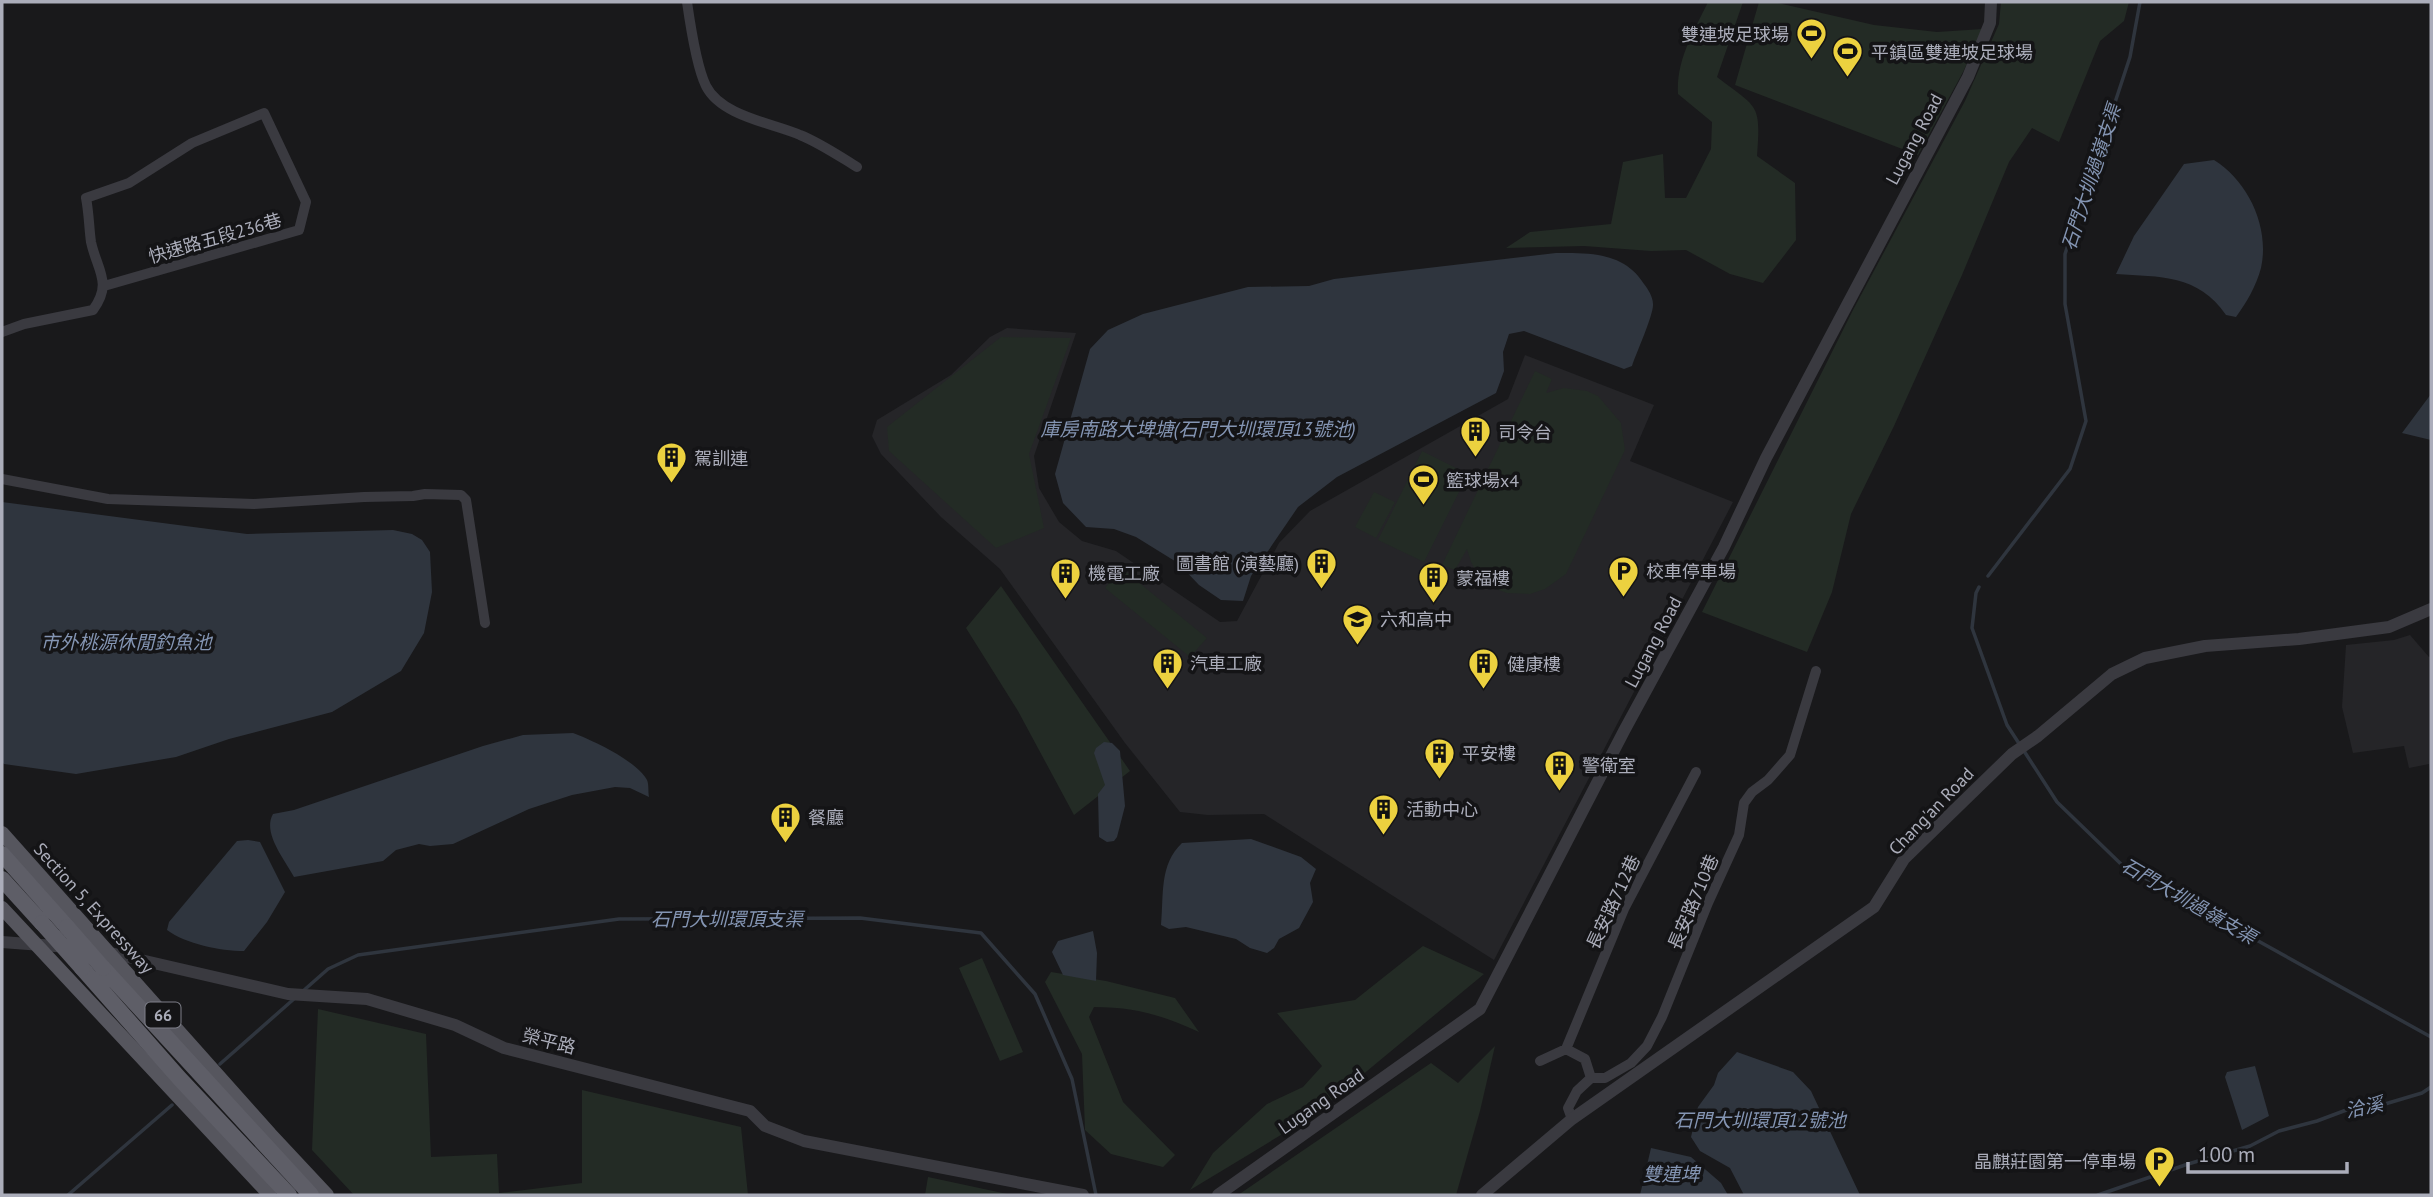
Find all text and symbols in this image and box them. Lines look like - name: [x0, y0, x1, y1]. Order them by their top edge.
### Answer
- sports icon: 雙連坡足球場: [1795, 17, 1829, 61]
- place label: 雙連坡足球場: [1681, 23, 1789, 46]
- sports icon: 平鎮區雙連坡足球場: [1831, 35, 1865, 79]
- place label: 平鎮區雙連坡足球場: [1871, 41, 2033, 64]
- street label: Lugang Road: [1880, 90, 1948, 188]
- water label: 石門大圳過嶺支渠: [2056, 98, 2127, 253]
- street label: 快速路五段236巷: [146, 208, 284, 268]
- building icon: 司令台: [1458, 415, 1492, 459]
- water label: 庫房南路大埤塘(石門大圳環頂13號池): [1041, 417, 1355, 441]
- place label: 司令台: [1498, 421, 1552, 444]
- building icon: 駕訓連: [654, 441, 688, 485]
- place label: 駕訓連: [694, 447, 748, 470]
- sports icon: 籃球場x4: [1406, 463, 1440, 507]
- place label: 籃球場x4: [1446, 469, 1519, 492]
- building icon: 圖書館 (演藝廳): [1305, 546, 1339, 590]
- place label: 圖書館 (演藝廳): [1176, 552, 1299, 575]
- parking icon: 校車停車場: [1606, 554, 1640, 598]
- building icon: 機電工廠: [1048, 556, 1082, 600]
- place label: 校車停車場: [1646, 560, 1736, 583]
- building icon: 蒙福樓: [1416, 561, 1450, 605]
- place label: 機電工廠: [1088, 562, 1160, 585]
- place label: 蒙福樓: [1456, 567, 1510, 590]
- street label: Lugang Road: [1619, 593, 1687, 691]
- school or university icon: 六和高中: [1340, 602, 1374, 646]
- place label: 六和高中: [1380, 608, 1452, 631]
- water label: 市外桃源休閒釣魚池: [40, 630, 213, 654]
- building icon: 汽車工廠: [1150, 646, 1184, 690]
- building icon: 健康樓: [1467, 647, 1501, 691]
- place label: 汽車工廠: [1190, 652, 1262, 675]
- place label: 健康樓: [1507, 653, 1561, 676]
- building icon: 平安樓: [1422, 736, 1456, 780]
- place label: 平安樓: [1462, 742, 1516, 765]
- building icon: 警衛室: [1542, 748, 1576, 792]
- place label: 警衛室: [1582, 754, 1636, 777]
- street label: Chang'an Road: [1883, 762, 1979, 860]
- building icon: 活動中心: [1366, 792, 1400, 836]
- place label: 活動中心: [1406, 798, 1478, 821]
- building icon: 餐廳: [768, 800, 802, 844]
- place label: 餐廳: [808, 806, 844, 829]
- street label: Section 5, Expressway: [29, 838, 159, 979]
- street label: 長安路712巷: [1581, 851, 1645, 953]
- street label: 長安路710巷: [1663, 851, 1723, 953]
- water label: 石門大圳過嶺支渠: [2117, 853, 2263, 951]
- water label: 石門大圳環頂支渠: [651, 907, 806, 931]
- road number: 66: [146, 1002, 180, 1028]
- street label: 榮平路: [520, 1023, 578, 1059]
- street label: Lugang Road: [1274, 1063, 1368, 1139]
- water label: 洽溪: [2343, 1091, 2388, 1123]
- water label: 石門大圳環頂12號池: [1674, 1108, 1848, 1132]
- scale bar: [2188, 1130, 2347, 1174]
- text: 100 m: [2198, 1141, 2255, 1168]
- parking icon: 晶麒莊園第一停車場: [2142, 1144, 2176, 1188]
- place label: 晶麒莊園第一停車場: [1974, 1150, 2136, 1173]
- water label: 雙連埤: [1642, 1162, 1701, 1186]

